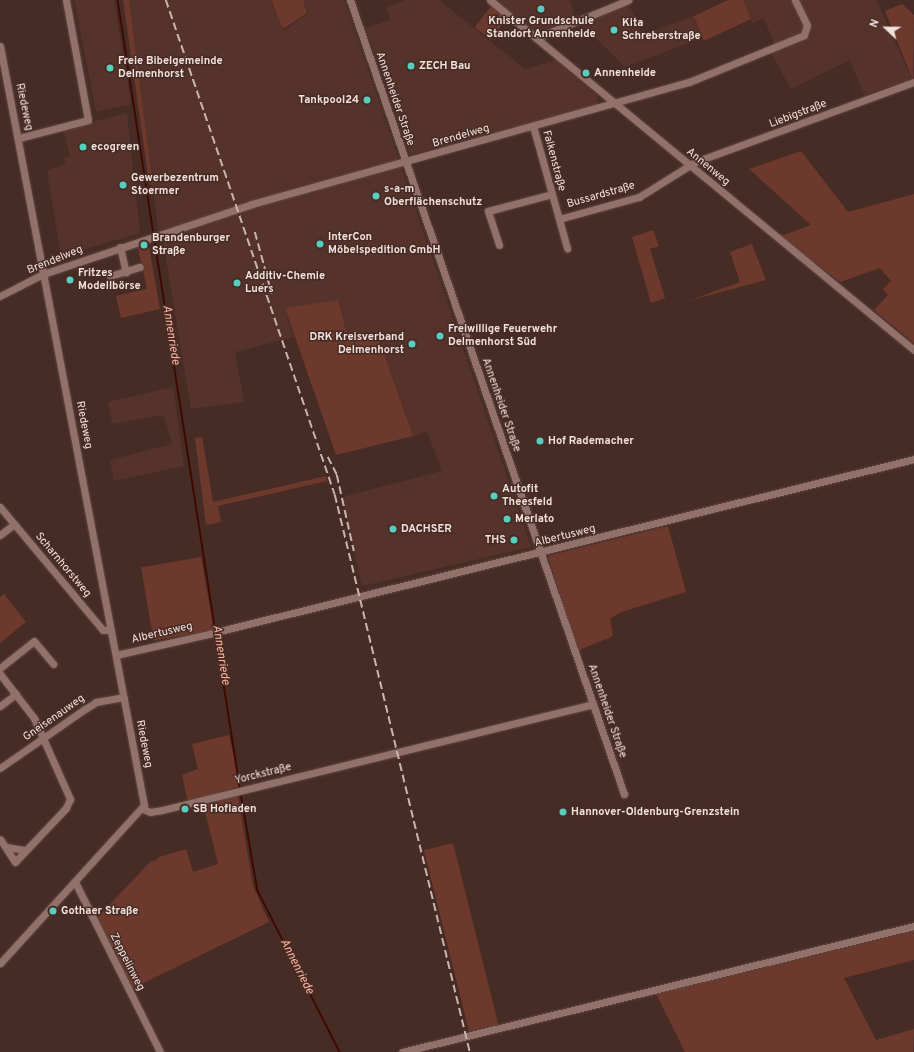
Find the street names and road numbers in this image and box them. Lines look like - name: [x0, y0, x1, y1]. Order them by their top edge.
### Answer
- street label: Annenheider Straße: [373, 50, 417, 148]
- street label: Riedeweg: [13, 82, 35, 132]
- street label: Liebigstraße: [767, 97, 829, 131]
- street label: Brendelweg: [431, 122, 491, 150]
- street label: Falkenstraße: [540, 129, 568, 193]
- street label: Annenweg: [684, 145, 732, 189]
- street label: Bussardstraße: [565, 179, 637, 211]
- street label: Brendelweg: [25, 243, 85, 277]
- street label: Annenheider Straße: [479, 356, 523, 454]
- street label: Riedeweg: [73, 400, 95, 450]
- street label: Albertusweg: [533, 522, 597, 550]
- street label: Scharnhorstweg: [32, 530, 94, 600]
- street label: Albertusweg: [130, 620, 194, 646]
- street label: Annenheider Straße: [585, 662, 629, 760]
- street label: Gneisenauweg: [21, 692, 87, 744]
- street label: Riedeweg: [133, 719, 155, 769]
- street label: Yorckstraße: [233, 761, 293, 787]
- street label: Zeppelinweg: [107, 931, 147, 993]

